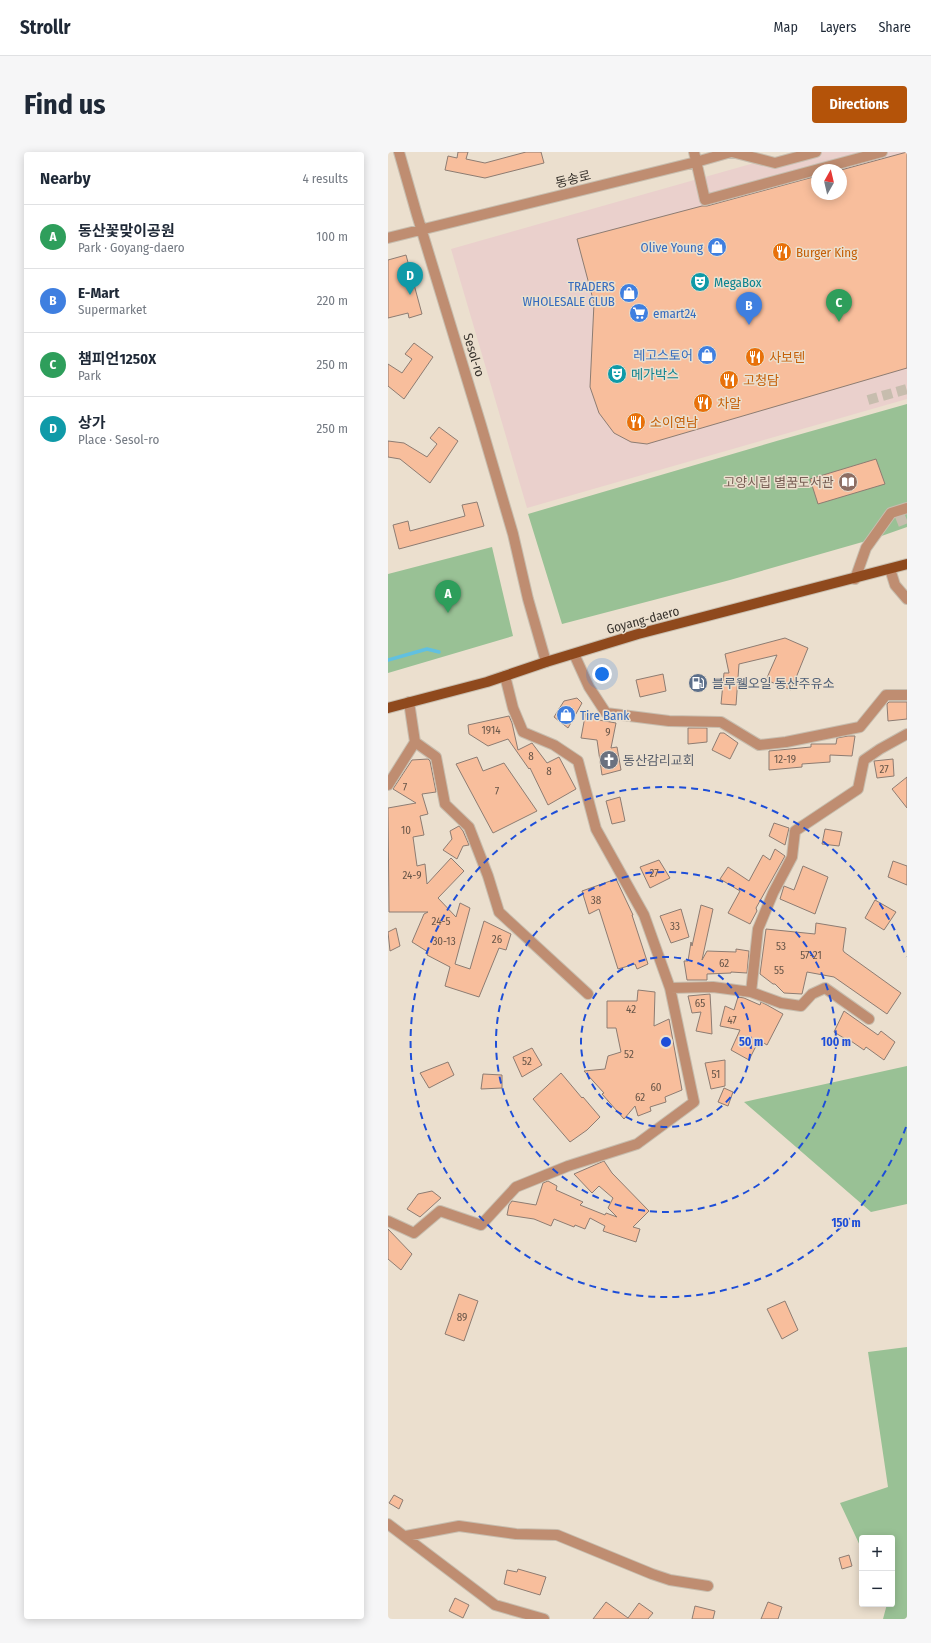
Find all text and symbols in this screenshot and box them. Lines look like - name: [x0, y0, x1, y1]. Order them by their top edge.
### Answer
- text: Strollr: [20, 16, 70, 39]
- text: Map: [774, 19, 798, 36]
- text: Layers: [820, 19, 856, 36]
- text: Share: [878, 19, 911, 36]
- button: Directions: [812, 86, 907, 123]
- text: Find us: [24, 88, 106, 121]
- north arrow: [811, 164, 847, 200]
- street label: 동송로: [554, 167, 592, 191]
- text: Nearby: [40, 168, 91, 189]
- text: 4 results: [302, 171, 348, 186]
- text: 동산꽃맞이공원: [78, 222, 175, 240]
- text: A: [49, 229, 57, 244]
- text: 100 m: [316, 229, 348, 244]
- shop icon: Olive Young: [706, 236, 728, 258]
- text: Park · Goyang-daero: [78, 240, 185, 255]
- place label: Olive Young: [641, 240, 704, 255]
- restaurant icon: Burger King: [771, 241, 793, 263]
- place label: Burger King: [796, 245, 858, 260]
- pin: D: [397, 262, 423, 295]
- theatre icon: MegaBox: [689, 271, 711, 293]
- place label: MegaBox: [714, 275, 762, 290]
- place label: TRADERS WHOLESALE CLUB: [523, 279, 615, 309]
- shop icon: TRADERS WHOLESALE CLUB: [618, 282, 640, 304]
- text: E-Mart: [78, 284, 119, 302]
- pin: C: [826, 289, 852, 322]
- pin: B: [736, 292, 762, 325]
- text: B: [49, 293, 57, 308]
- text: 220 m: [317, 293, 348, 308]
- text: Supermarket: [78, 302, 147, 317]
- supermarket icon: emart24: [628, 302, 650, 324]
- place label: emart24: [653, 306, 696, 321]
- street label: Sesol-ro: [460, 332, 488, 379]
- shop icon: 레고스토어: [696, 344, 718, 366]
- restaurant icon: 사보텐: [744, 346, 766, 368]
- place label: 레고스토어: [633, 348, 693, 363]
- text: 챔피언1250X: [78, 350, 156, 368]
- place label: 사보텐: [769, 350, 805, 365]
- text: C: [50, 357, 56, 372]
- text: 250 m: [316, 357, 348, 372]
- theatre icon: 메가박스: [606, 363, 628, 385]
- place label: 메가박스: [631, 367, 679, 382]
- text: Park: [78, 368, 101, 383]
- restaurant icon: 고청담: [718, 369, 740, 391]
- place label: 고청담: [743, 373, 779, 388]
- restaurant icon: 차알: [692, 392, 714, 414]
- place label: 차알: [717, 396, 741, 411]
- restaurant icon: 소이연남: [625, 411, 647, 433]
- text: 상가: [78, 414, 106, 432]
- place label: 소이연남: [650, 415, 698, 430]
- text: D: [49, 421, 57, 436]
- text: 250 m: [316, 421, 348, 436]
- text: Place · Sesol-ro: [78, 432, 159, 447]
- library icon: 고양시립 별꿈도서관: [837, 471, 859, 493]
- place label: 고양시립 별꿈도서관: [723, 475, 834, 490]
- pin: A: [435, 580, 461, 613]
- street label: Goyang-daero: [605, 603, 681, 637]
- your location: [592, 664, 612, 684]
- fuel station icon: 블루웰오일 동산주유소: [687, 672, 709, 694]
- place label: 블루웰오일 동산주유소: [712, 676, 835, 691]
- shop icon: Tire Bank: [555, 704, 577, 726]
- place label: Tire Bank: [580, 708, 630, 723]
- house number: 1914: [481, 724, 501, 737]
- house number: 9: [605, 726, 611, 739]
- church icon: 동산감리교회: [598, 749, 620, 771]
- house number: 8: [528, 750, 534, 763]
- place label: 동산감리교회: [623, 753, 695, 768]
- house number: 12-19: [774, 753, 796, 766]
- house number: 27: [879, 763, 889, 776]
- house number: 8: [546, 765, 552, 778]
- house number: 7: [403, 781, 408, 794]
- house number: 7: [495, 785, 500, 798]
- house number: 10: [401, 824, 411, 837]
- house number: 27: [649, 867, 659, 880]
- house number: 24-9: [402, 869, 422, 882]
- house number: 38: [591, 894, 602, 907]
- house number: 24-5: [432, 915, 450, 928]
- house number: 33: [670, 920, 680, 933]
- house number: 26: [492, 933, 503, 946]
- house number: 30-13: [432, 935, 456, 948]
- house number: 53: [776, 940, 786, 953]
- house number: 57-21: [800, 949, 822, 962]
- house number: 62: [719, 957, 729, 970]
- house number: 55: [774, 964, 784, 977]
- house number: 65: [695, 997, 705, 1010]
- house number: 42: [626, 1003, 636, 1016]
- house number: 47: [727, 1014, 737, 1027]
- centre of rings: [659, 1035, 673, 1049]
- text: 50 m: [739, 1035, 763, 1049]
- text: 100 m: [821, 1035, 851, 1049]
- house number: 52: [624, 1048, 634, 1061]
- house number: 52: [522, 1055, 532, 1068]
- house number: 51: [712, 1068, 720, 1081]
- house number: 60: [650, 1081, 662, 1094]
- house number: 62: [635, 1091, 645, 1104]
- text: 150 m: [831, 1216, 861, 1230]
- house number: 89: [457, 1311, 467, 1324]
- map controls: [859, 1535, 895, 1607]
- button: +: [859, 1535, 895, 1571]
- button: −: [859, 1571, 895, 1607]

